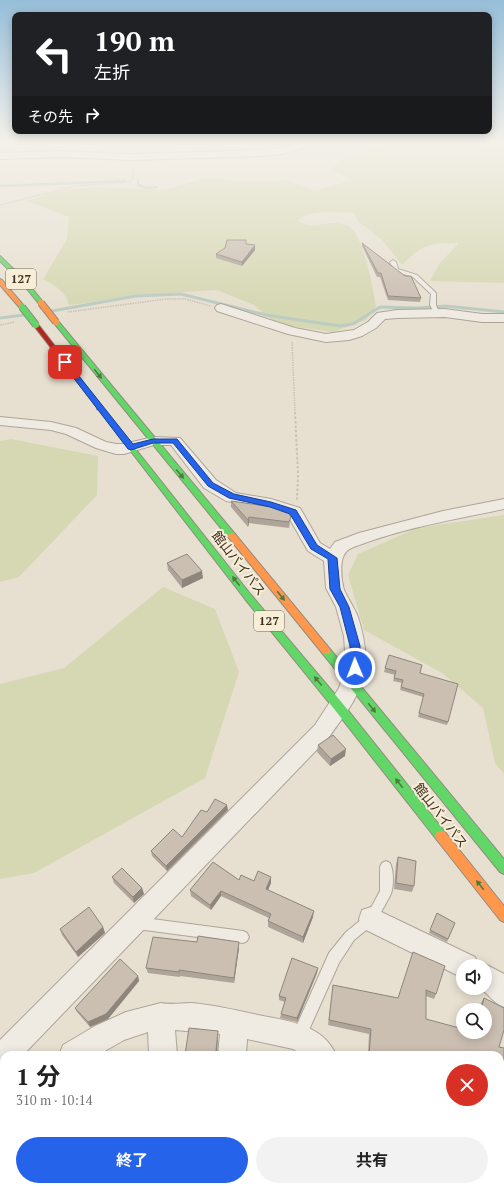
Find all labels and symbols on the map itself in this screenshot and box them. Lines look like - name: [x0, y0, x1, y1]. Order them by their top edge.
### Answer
- road number: 127: [6, 269, 36, 289]
- pin: [48, 345, 82, 379]
- one-way arrow: [94, 368, 103, 379]
- one-way arrow: [176, 469, 185, 480]
- street label: 館山バイパス: [208, 527, 270, 599]
- one-way arrow: [232, 575, 240, 586]
- one-way arrow: [276, 591, 285, 602]
- road number: 127: [254, 611, 284, 631]
- position arrow: [334, 647, 376, 689]
- one-way arrow: [314, 676, 323, 687]
- one-way arrow: [367, 703, 376, 713]
- one-way arrow: [395, 777, 403, 788]
- street label: 館山バイパス: [410, 779, 472, 851]
- one-way arrow: [475, 879, 484, 890]

